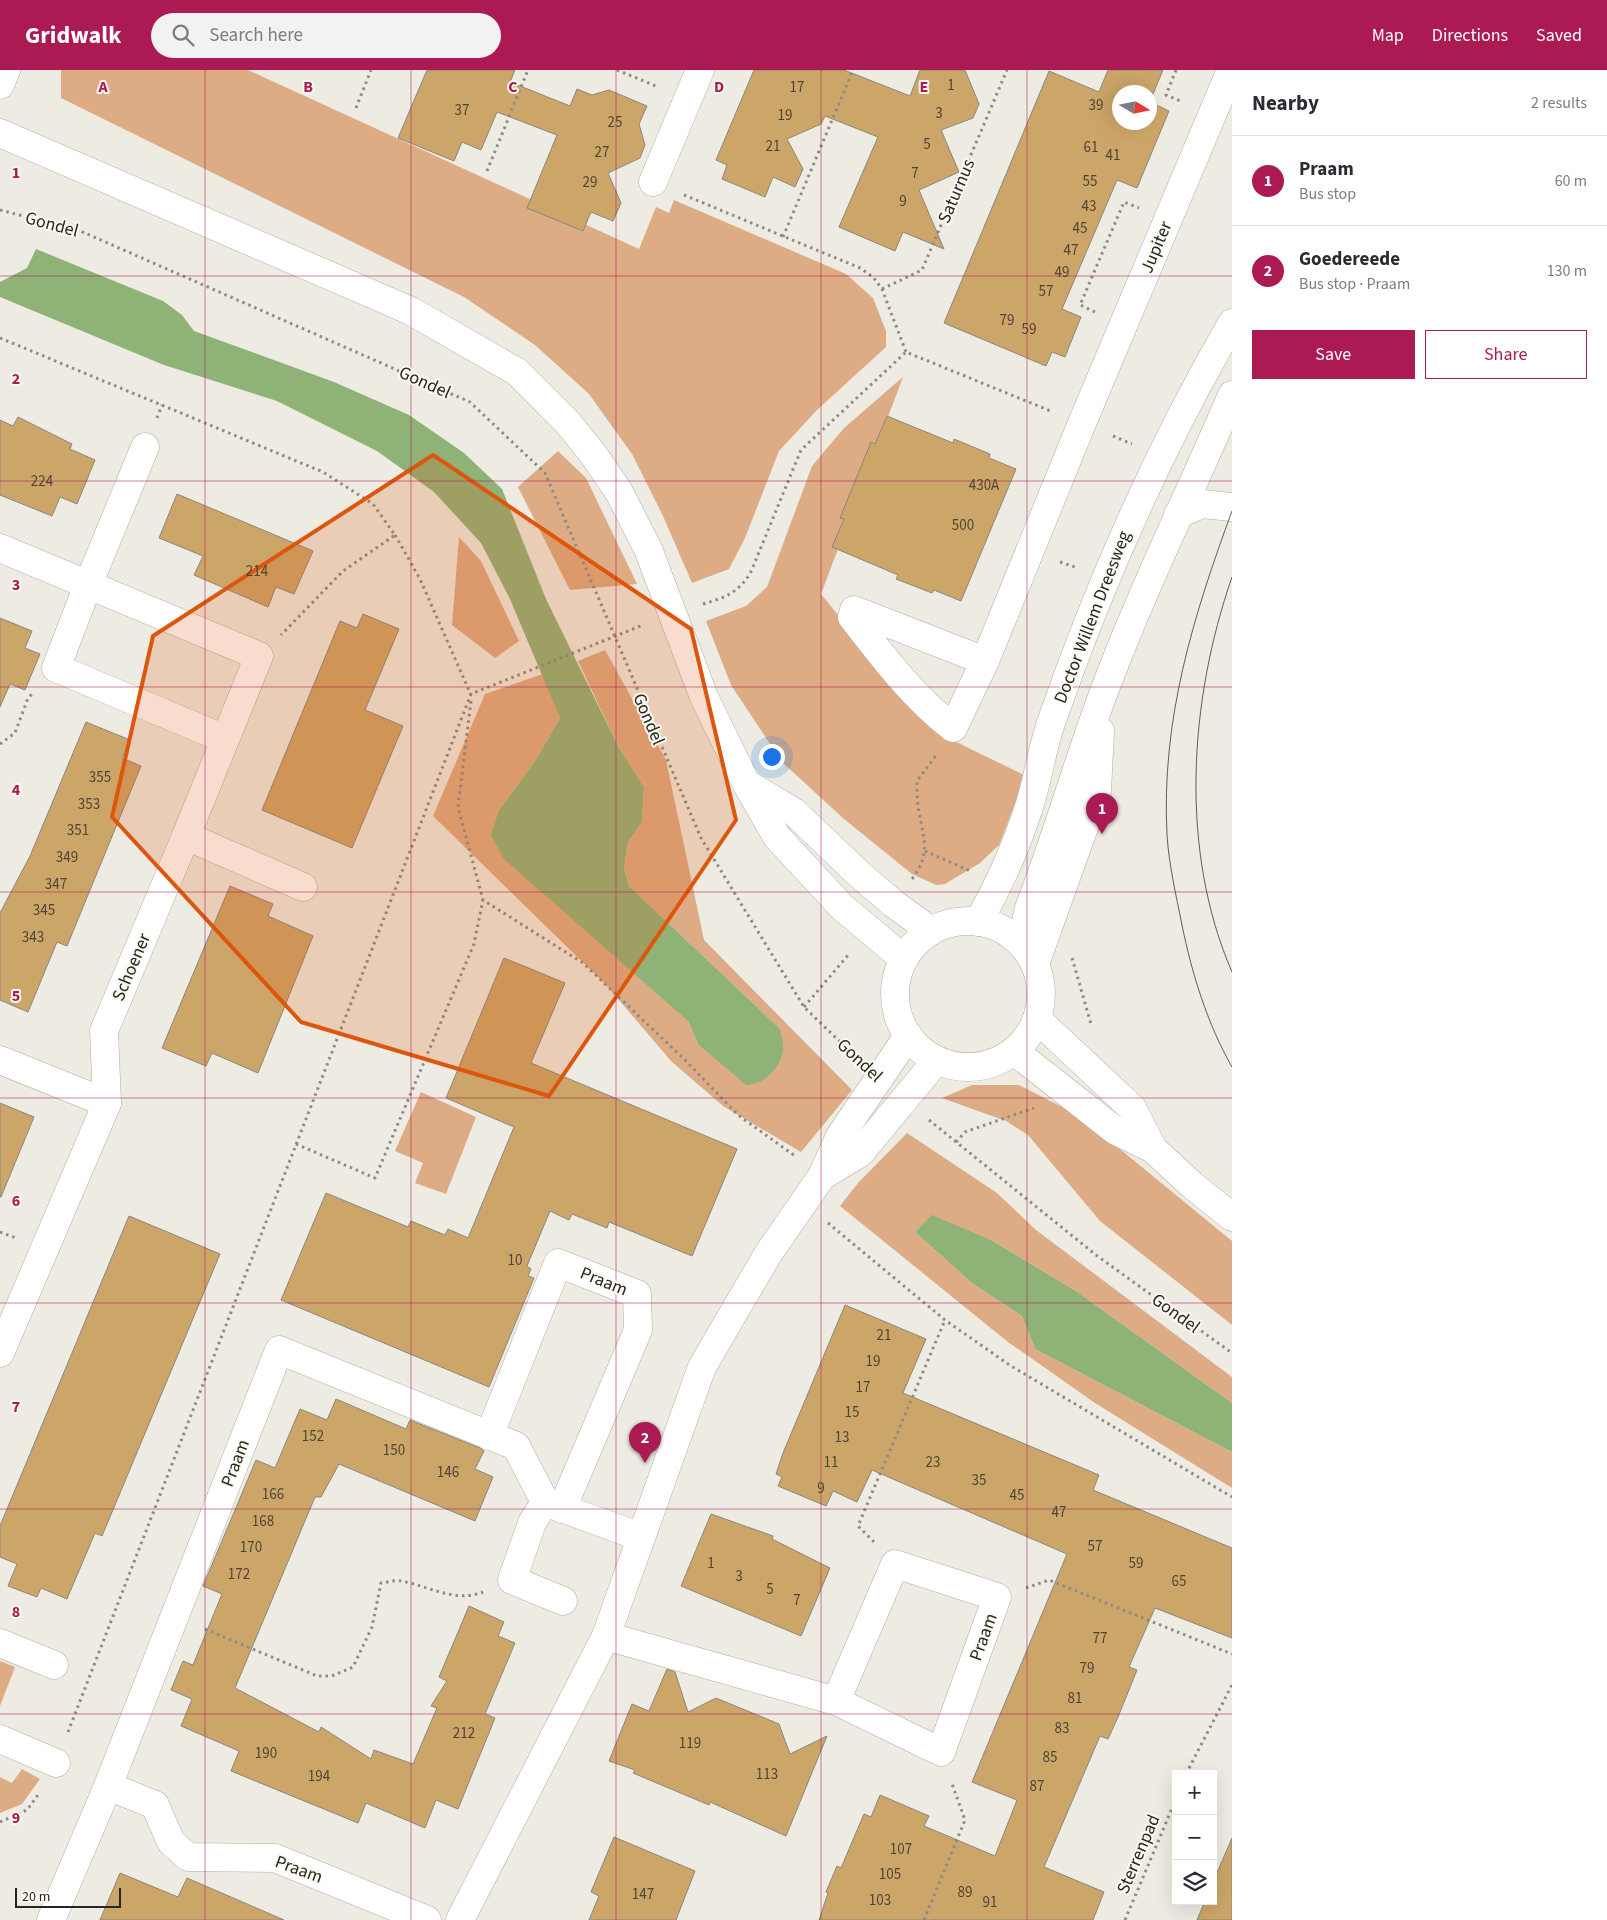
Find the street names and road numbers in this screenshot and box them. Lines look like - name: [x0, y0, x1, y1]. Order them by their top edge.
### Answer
- street label: Saturnus: [932, 155, 981, 227]
- street label: Gondel: [22, 205, 81, 244]
- street label: Jupiter: [1134, 217, 1179, 277]
- street label: Gondel: [395, 360, 455, 405]
- street label: Doctor Willem Dreesweg: [1048, 527, 1137, 707]
- street label: Gondel: [626, 689, 671, 749]
- street label: Schoener: [106, 929, 157, 1005]
- street label: Gondel: [831, 1033, 888, 1088]
- street label: Praam: [576, 1261, 631, 1302]
- street label: Gondel: [1146, 1287, 1205, 1339]
- street label: Praam: [215, 1436, 256, 1491]
- street label: Praam: [963, 1610, 1004, 1665]
- street label: Sterrenpad: [1111, 1811, 1166, 1898]
- street label: Praam: [271, 1849, 326, 1890]

